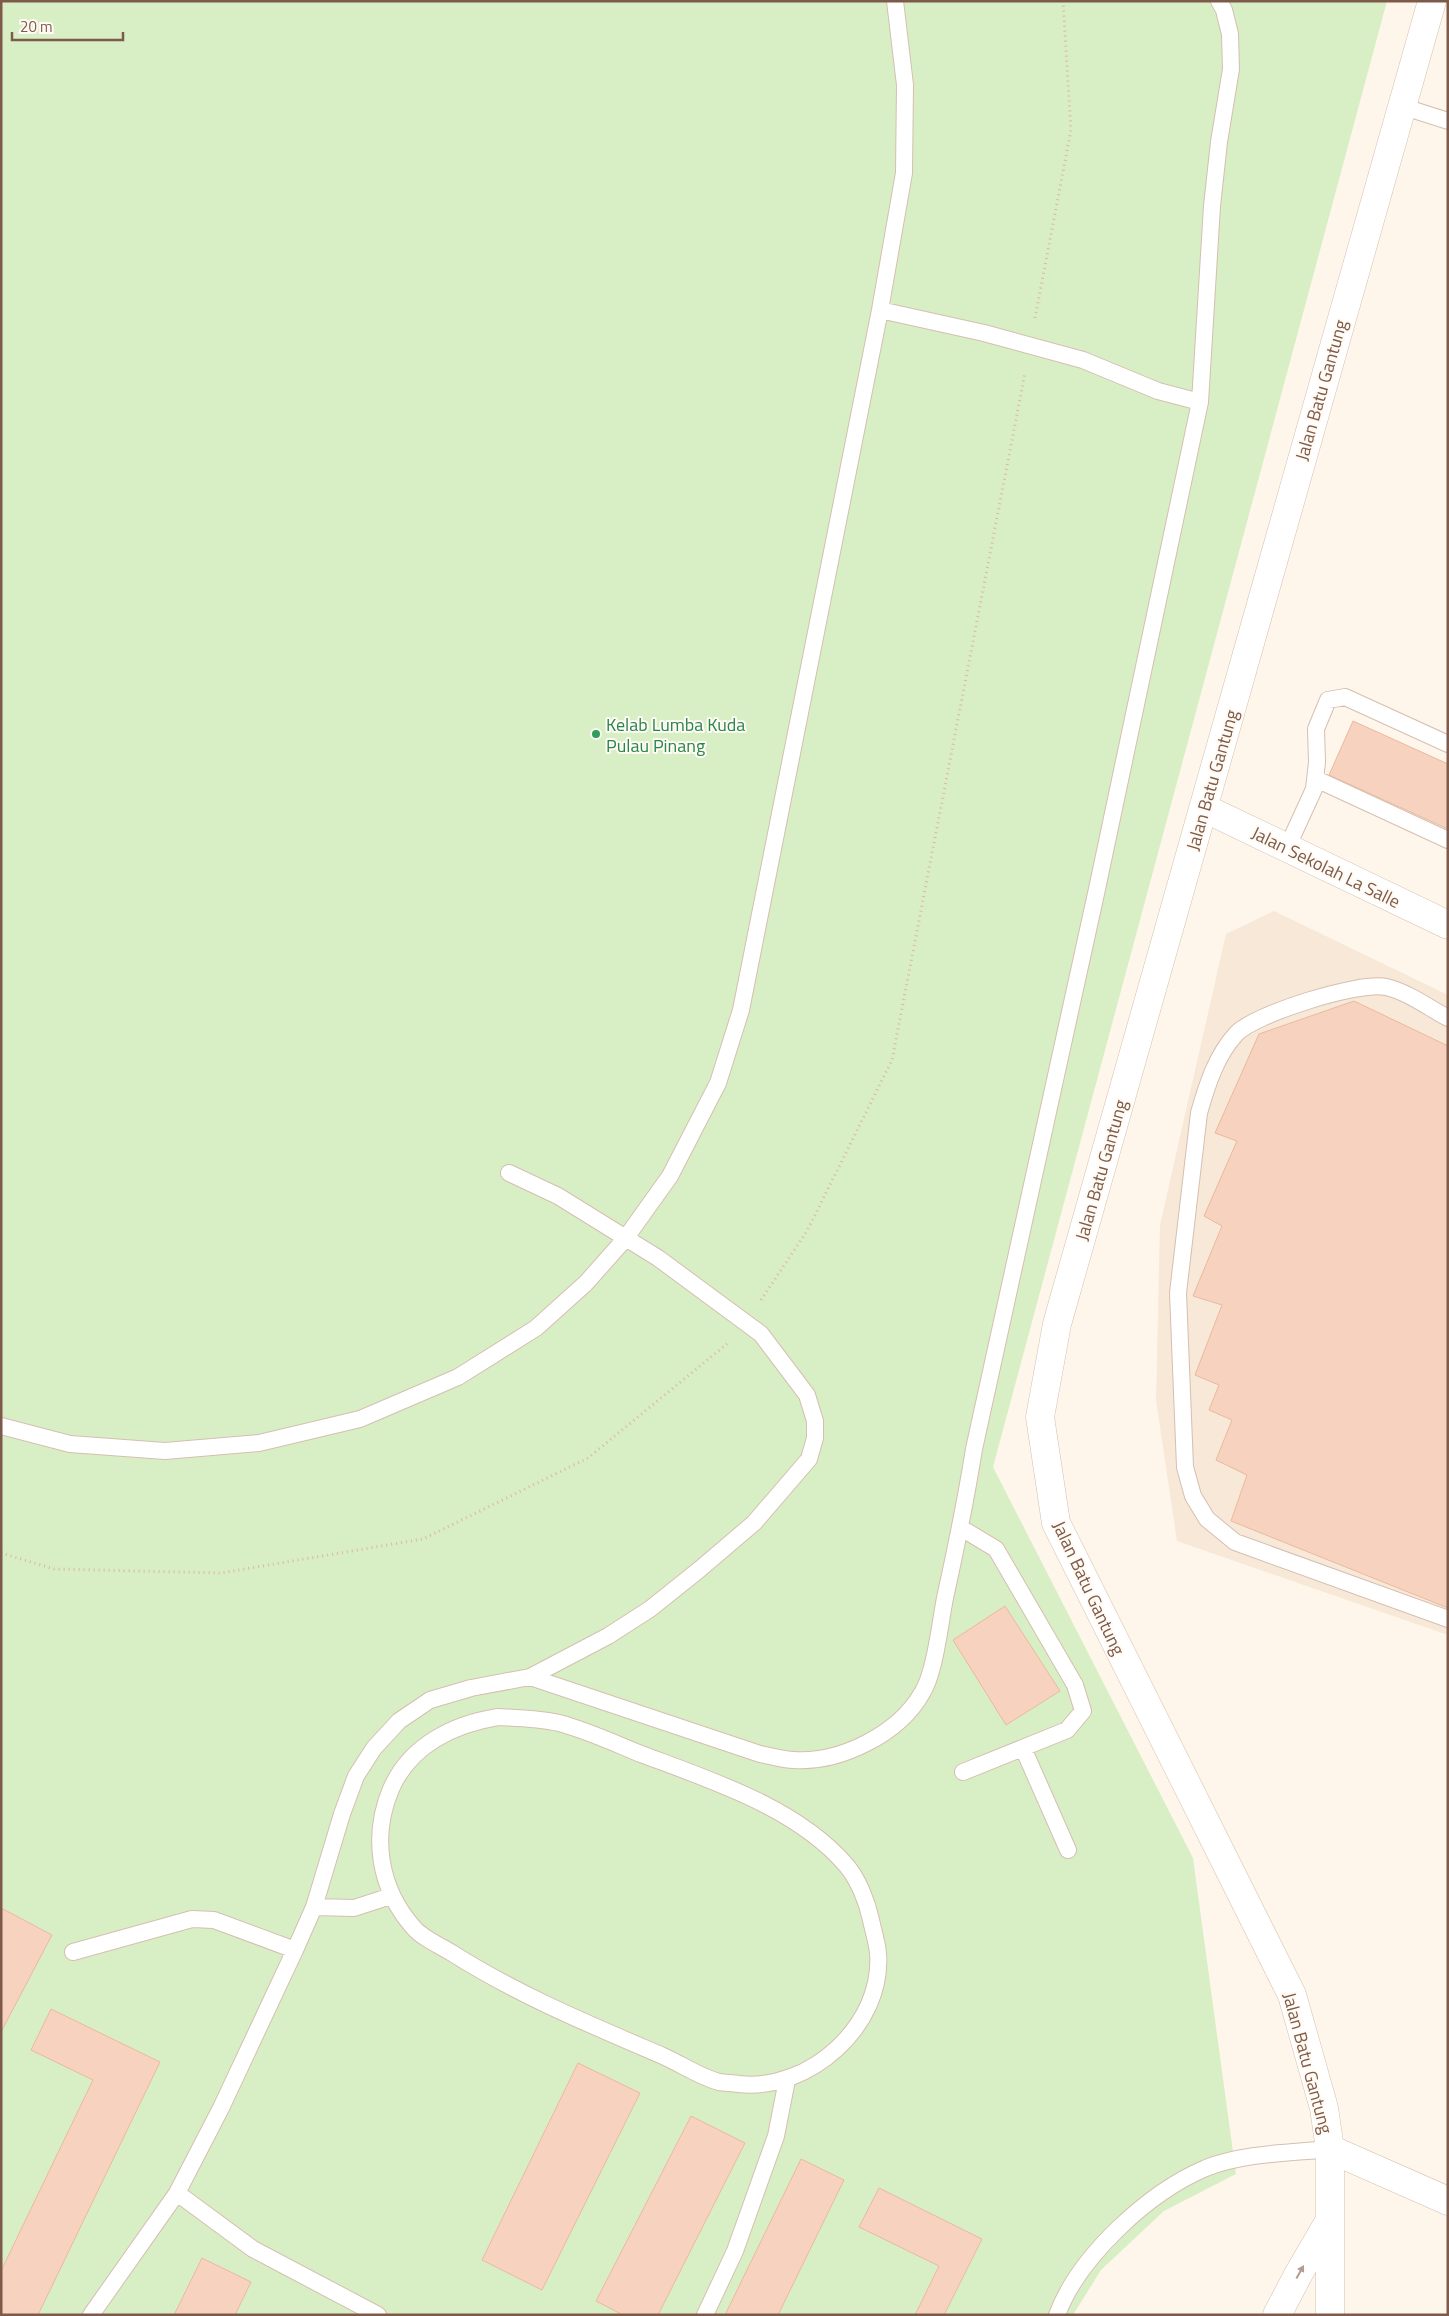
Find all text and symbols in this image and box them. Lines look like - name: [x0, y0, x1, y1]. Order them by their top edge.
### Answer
- scale bar: [12, 10, 124, 42]
- text: 20 m: [20, 15, 53, 38]
- street label: Jalan Batu Gantung: [1288, 316, 1354, 464]
- street label: Jalan Batu Gantung: [1179, 706, 1245, 854]
- place label: Kelab Lumba Kuda Pulau Pinang: [606, 711, 745, 759]
- marker: Kelab Lumba Kuda Pulau Pinang: [590, 728, 602, 740]
- street label: Jalan Sekolah La Salle: [1247, 819, 1405, 915]
- street label: Jalan Batu Gantung: [1068, 1096, 1134, 1244]
- street label: Jalan Batu Gantung: [1046, 1516, 1132, 1660]
- street label: Jalan Batu Gantung: [1276, 1989, 1340, 2137]
- one-way arrow: [1296, 2264, 1304, 2279]

